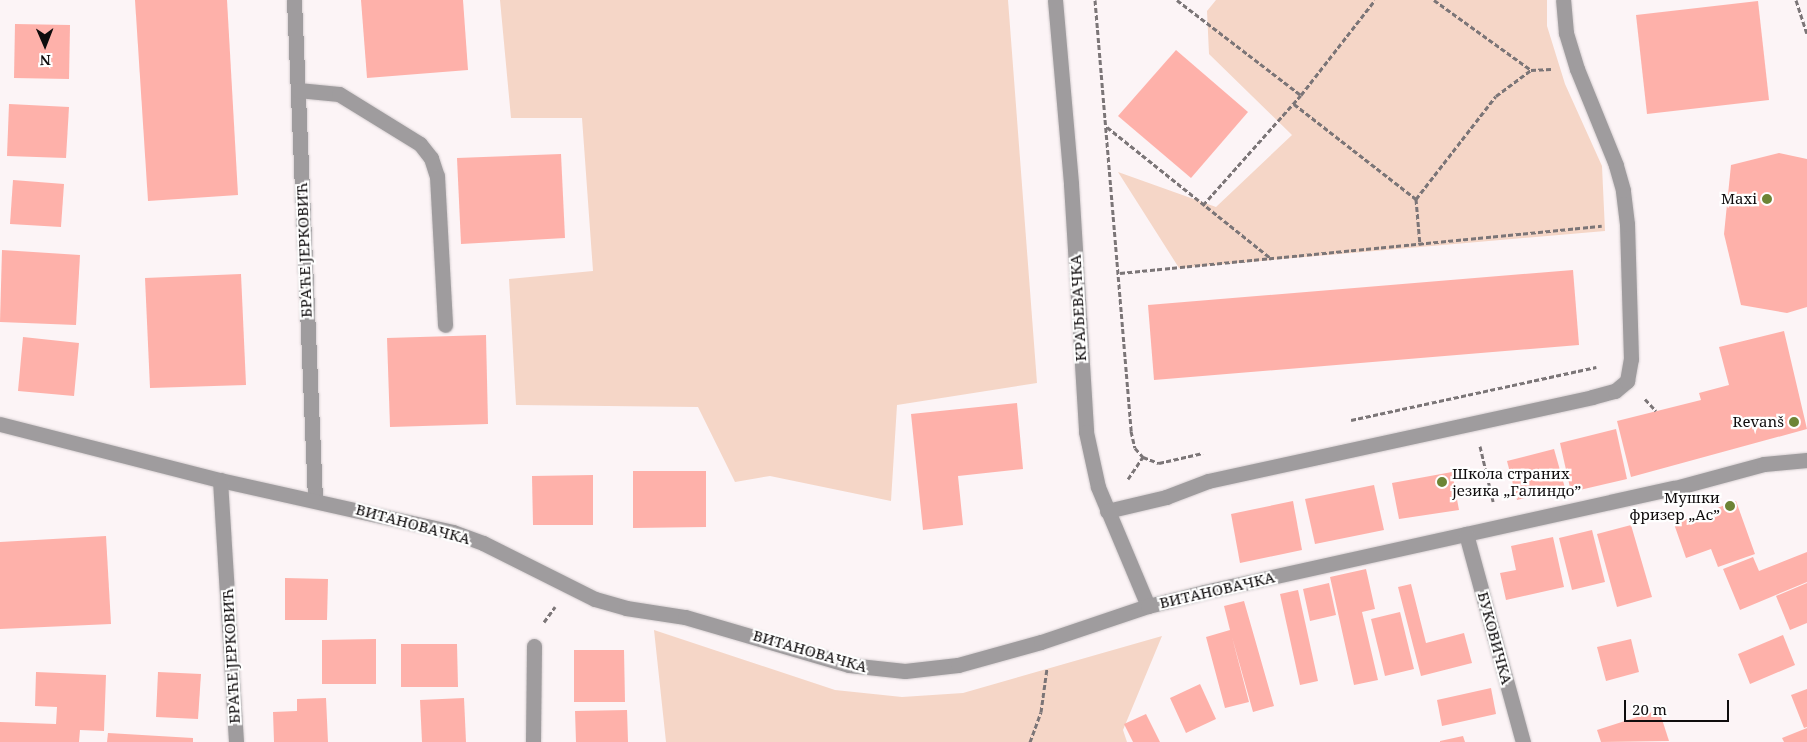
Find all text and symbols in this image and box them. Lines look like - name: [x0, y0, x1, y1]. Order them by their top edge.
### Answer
- north arrow: [20, 20, 70, 70]
- text: N: [40, 51, 51, 70]
- street label: БРАЋЕ ЈЕРКОВИЋ: [293, 182, 315, 318]
- place label: Maxi: [1721, 190, 1757, 208]
- marker: Maxi: [1761, 193, 1773, 205]
- street label: КРАЉЕВАЧКА: [1066, 254, 1090, 362]
- place label: Revanš: [1733, 413, 1784, 431]
- marker: Revanš: [1788, 416, 1800, 428]
- place label: Школа страних језика „Галиндо”: [1452, 464, 1581, 499]
- marker: Школа страних језика „Галиндо”: [1436, 476, 1448, 488]
- place label: Мушки фризер „Ас”: [1629, 488, 1720, 523]
- street label: ВИТАНОВАЧКА: [354, 500, 472, 548]
- marker: Мушки фризер „Ас”: [1724, 500, 1736, 512]
- street label: ВИТАНОВАЧКА: [1158, 568, 1276, 612]
- street label: БРАЋЕ ЈЕРКОВИЋ: [218, 588, 244, 724]
- street label: БУКОВИЧКА: [1474, 590, 1516, 686]
- street label: ВИТАНОВАЧКА: [751, 626, 869, 676]
- scale bar: [1627, 690, 1732, 722]
- text: 20 m: [1632, 699, 1667, 719]

